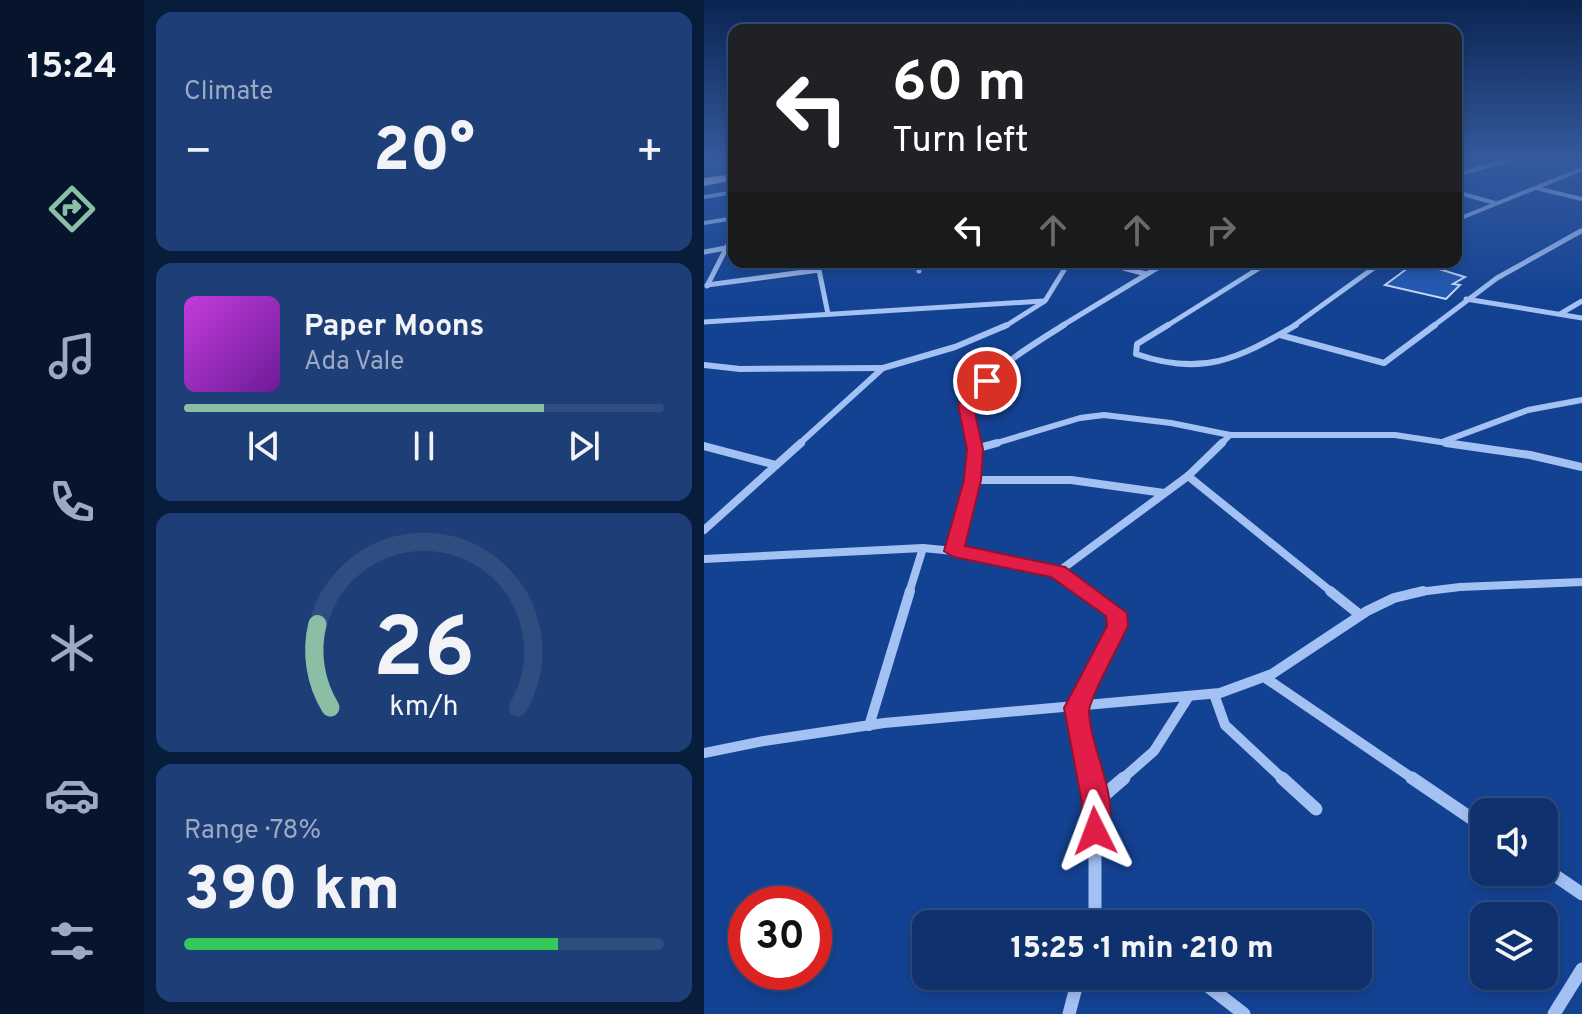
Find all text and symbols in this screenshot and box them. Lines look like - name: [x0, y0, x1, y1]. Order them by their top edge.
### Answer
- text: 15:24: [27, 45, 117, 91]
- text: 60 m: [892, 50, 1026, 120]
- icon: left: [760, 56, 864, 160]
- text: Climate: [184, 76, 273, 109]
- text: 20°: [373, 116, 475, 192]
- text: Turn left: [892, 119, 1029, 165]
- text: −: [184, 126, 212, 182]
- text: +: [636, 126, 664, 182]
- icon: directions: [44, 181, 100, 237]
- icon: left: [947, 208, 991, 252]
- icon: ahead: [1031, 208, 1075, 252]
- icon: ahead: [1115, 208, 1159, 252]
- icon: right: [1199, 208, 1243, 252]
- text: Paper Moons: [304, 309, 484, 346]
- icon: music: [44, 328, 100, 384]
- text: Ada Vale: [304, 346, 404, 379]
- pin: [953, 347, 1021, 415]
- icon: arrive: [965, 359, 1009, 403]
- icon: previous: [242, 424, 286, 468]
- icon: pause: [402, 424, 446, 468]
- icon: next: [562, 424, 606, 468]
- icon: phone: [44, 474, 100, 530]
- text: 26: [373, 601, 475, 706]
- icon: climate: [44, 620, 100, 676]
- text: km/h: [389, 690, 459, 726]
- icon: car: [44, 767, 100, 823]
- position arrow: [1053, 789, 1137, 873]
- map controls: [1470, 798, 1558, 990]
- button: sound: [1470, 798, 1558, 886]
- text: Range · 78%: [184, 815, 321, 848]
- text: 390 km: [184, 855, 400, 931]
- speed limit sign: 30: [728, 886, 832, 990]
- button: layers: [1470, 902, 1558, 990]
- icon: filters: [44, 913, 100, 969]
- text: 15:25 · 1 min · 210 m: [1010, 931, 1274, 968]

